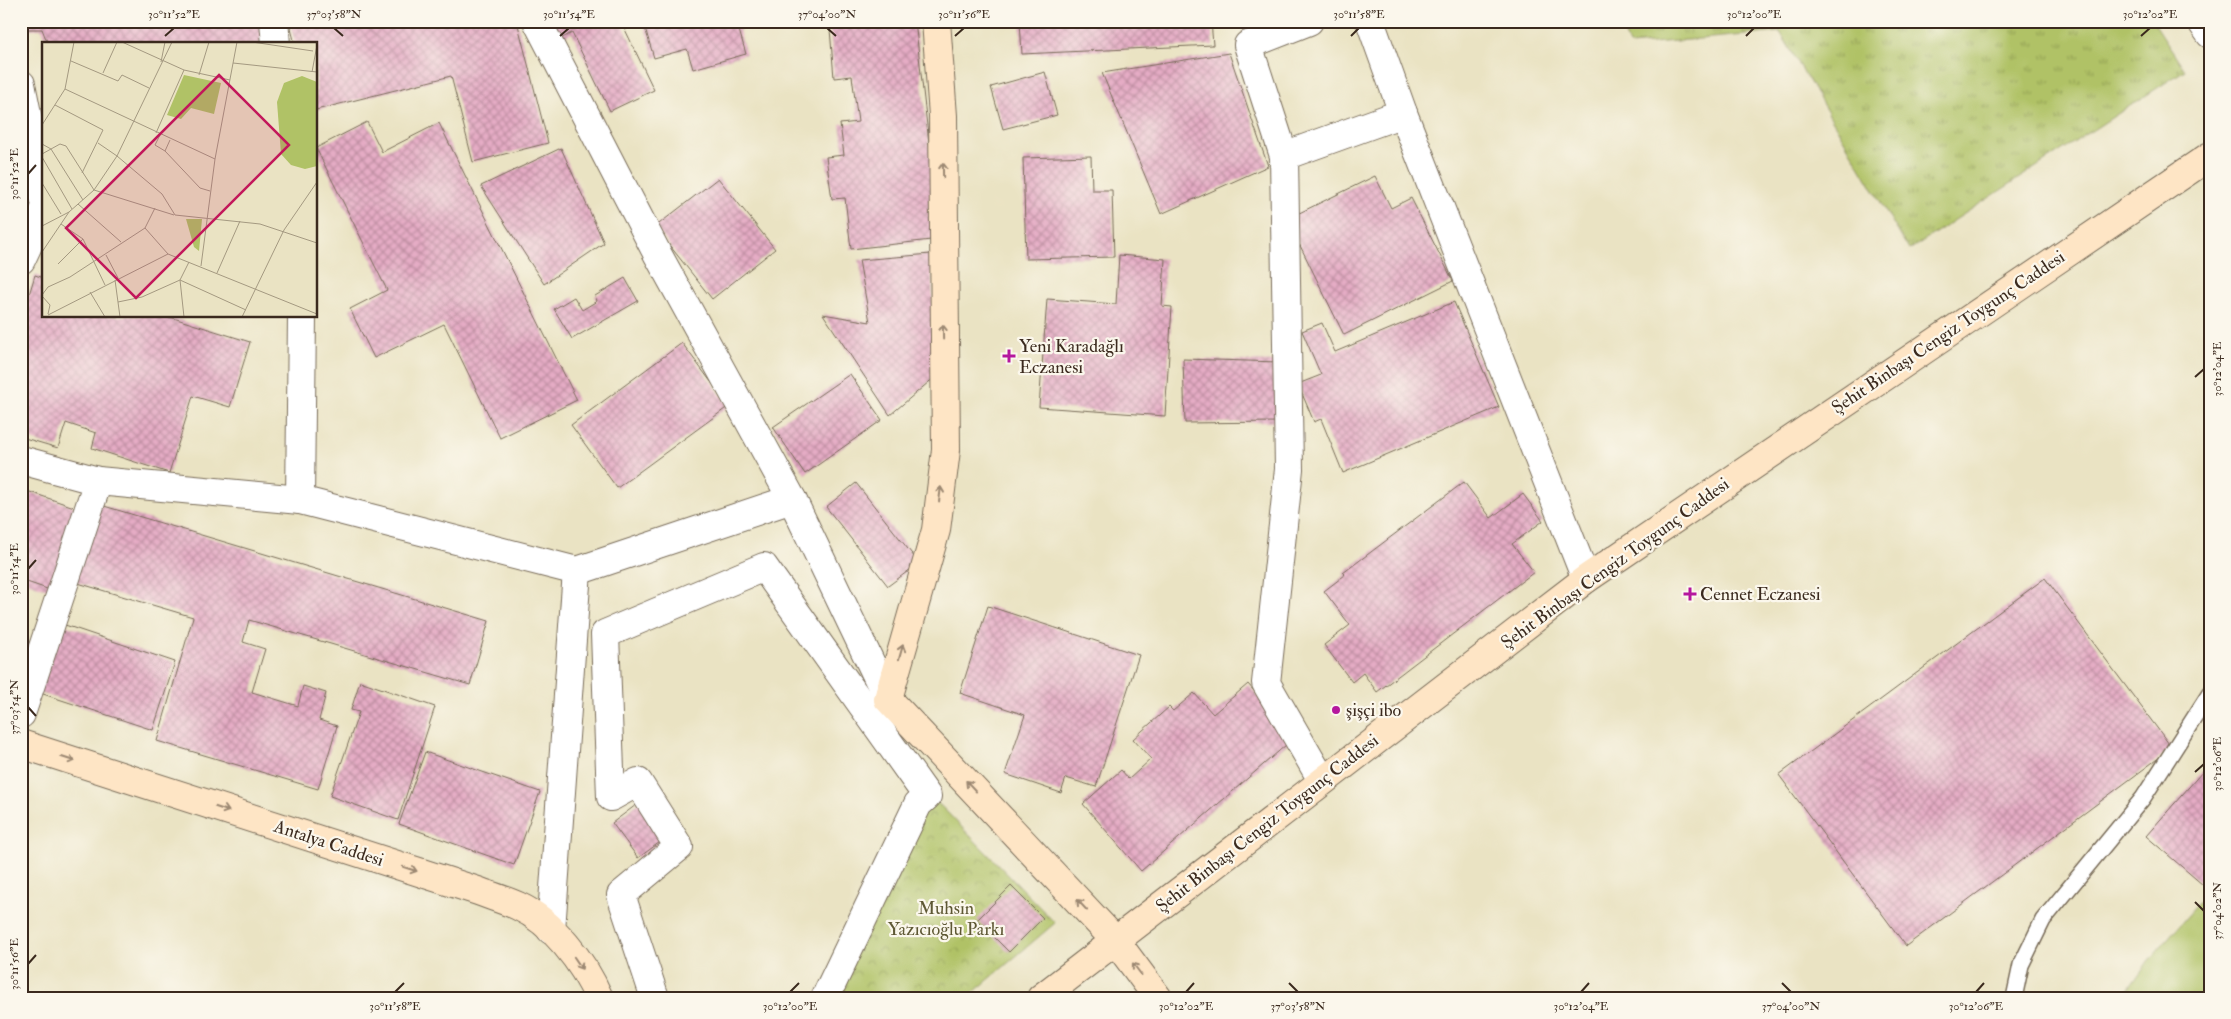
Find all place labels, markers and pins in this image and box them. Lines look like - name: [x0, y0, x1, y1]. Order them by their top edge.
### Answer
- place label: Yeni Karadağlı Eczanesi: [1019, 335, 1124, 379]
- marker: Yeni Karadağlı Eczanesi: [1003, 350, 1015, 362]
- place label: Cennet Eczanesi: [1700, 583, 1821, 606]
- marker: Cennet Eczanesi: [1684, 588, 1696, 600]
- place label: şişçi ibo: [1346, 699, 1402, 722]
- marker: şişçi ibo: [1330, 704, 1342, 716]

